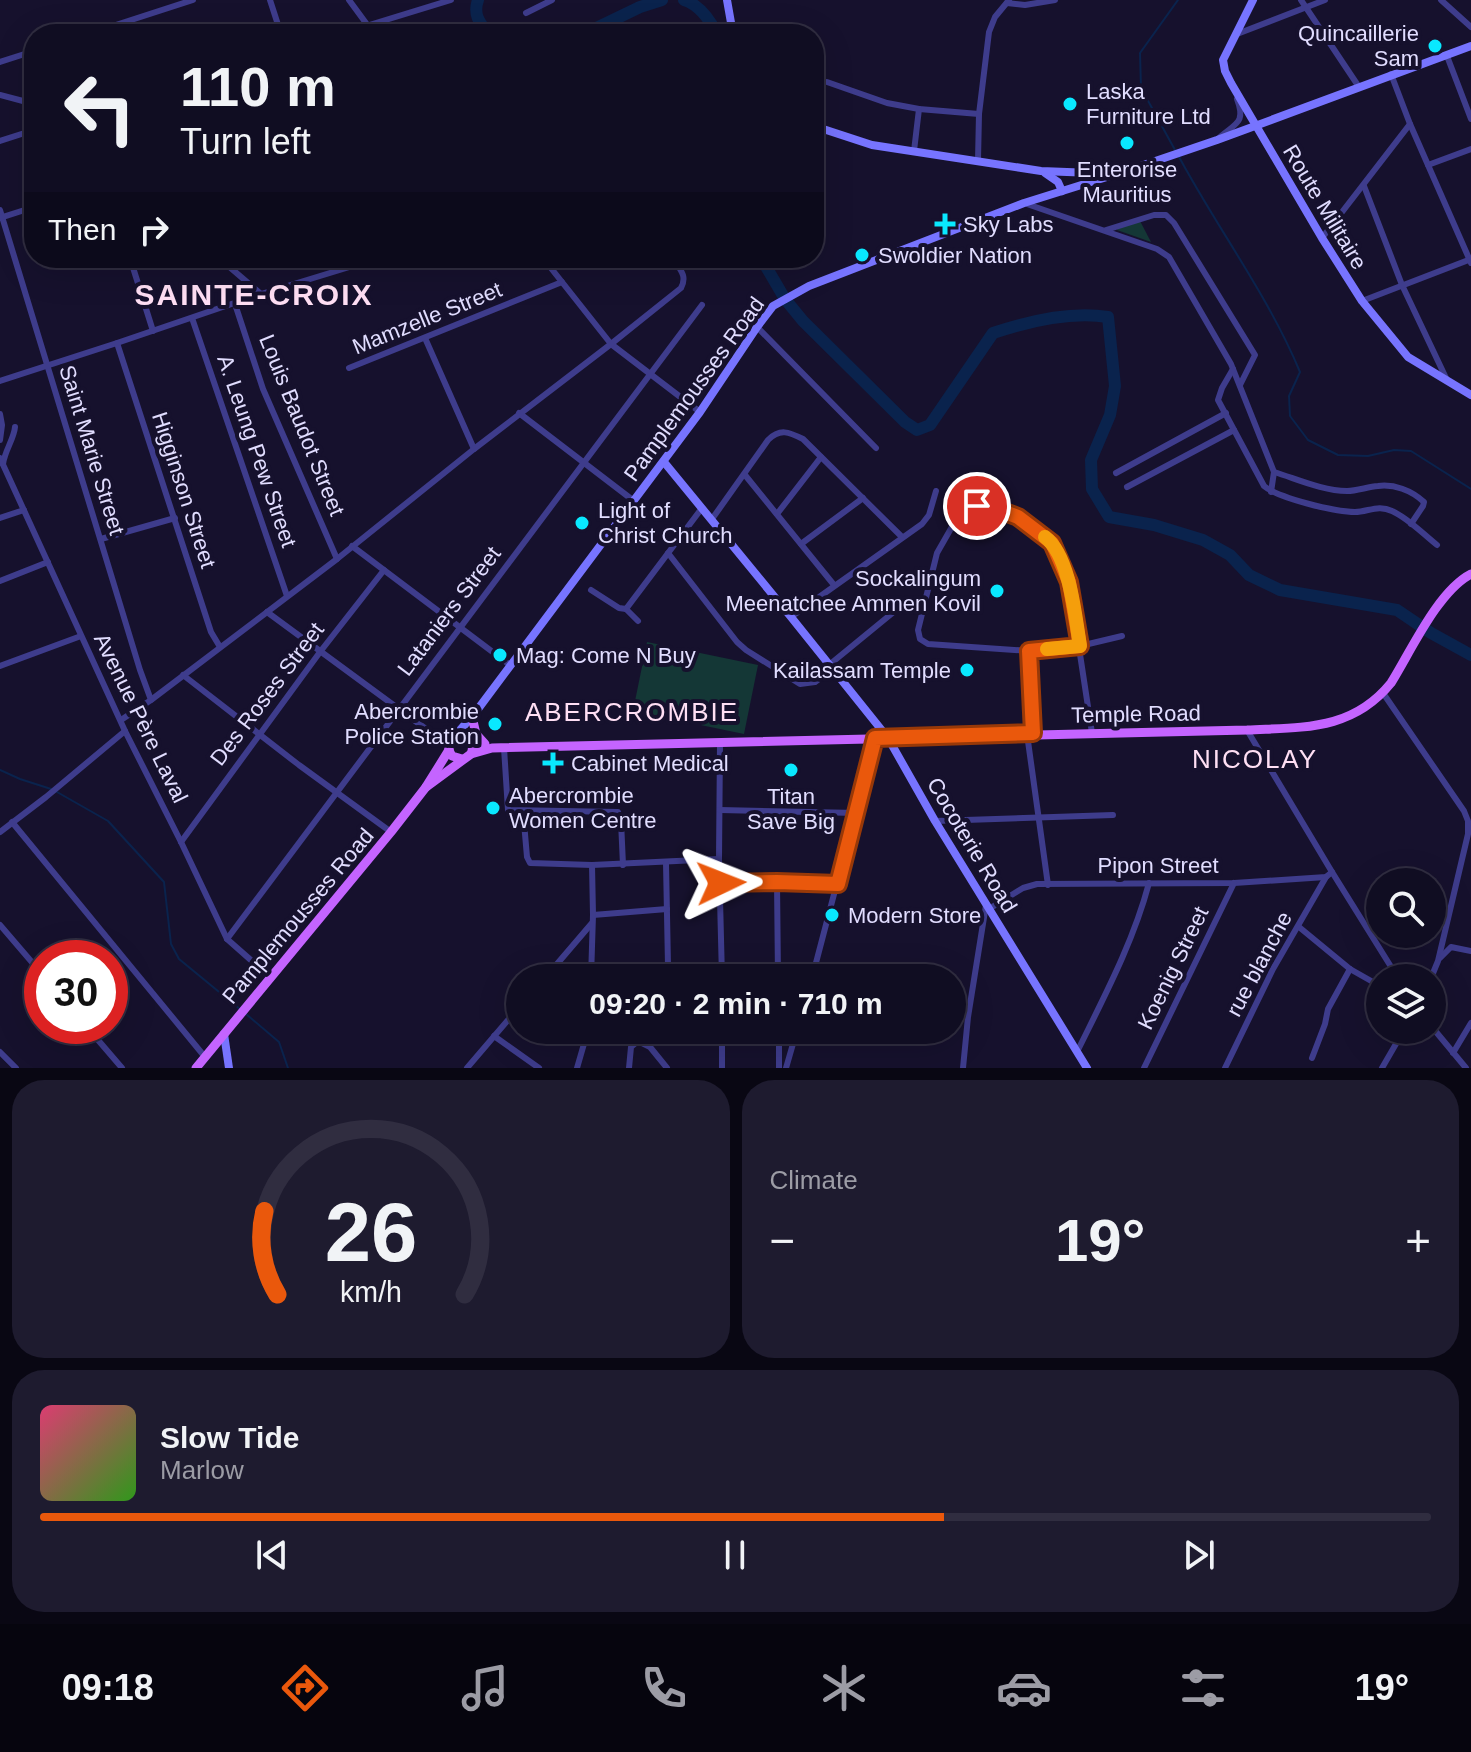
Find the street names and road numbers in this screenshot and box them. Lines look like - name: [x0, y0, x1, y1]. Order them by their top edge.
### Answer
- street label: Route Militaire: [1278, 140, 1372, 274]
- street label: Mamzelle Street: [349, 277, 505, 359]
- street label: Pamplemousses Road: [619, 292, 769, 486]
- street label: Louis Baudot Street: [254, 331, 350, 519]
- street label: A. Leung Pew Street: [212, 352, 302, 550]
- street label: Saint Marie Street: [54, 362, 130, 538]
- street label: Higginson Street: [147, 409, 221, 571]
- street label: Lataniers Street: [392, 541, 506, 681]
- street label: Des Roses Street: [205, 618, 329, 770]
- street label: Avenue Père Laval: [89, 629, 193, 807]
- street label: Temple Road: [1071, 700, 1201, 728]
- street label: Cocoterie Road: [922, 773, 1022, 917]
- street label: Pamplemousses Road: [217, 823, 379, 1009]
- street label: Pipon Street: [1097, 853, 1219, 878]
- street label: Koenig Street: [1133, 903, 1213, 1033]
- street label: rue blanche: [1221, 907, 1297, 1021]

